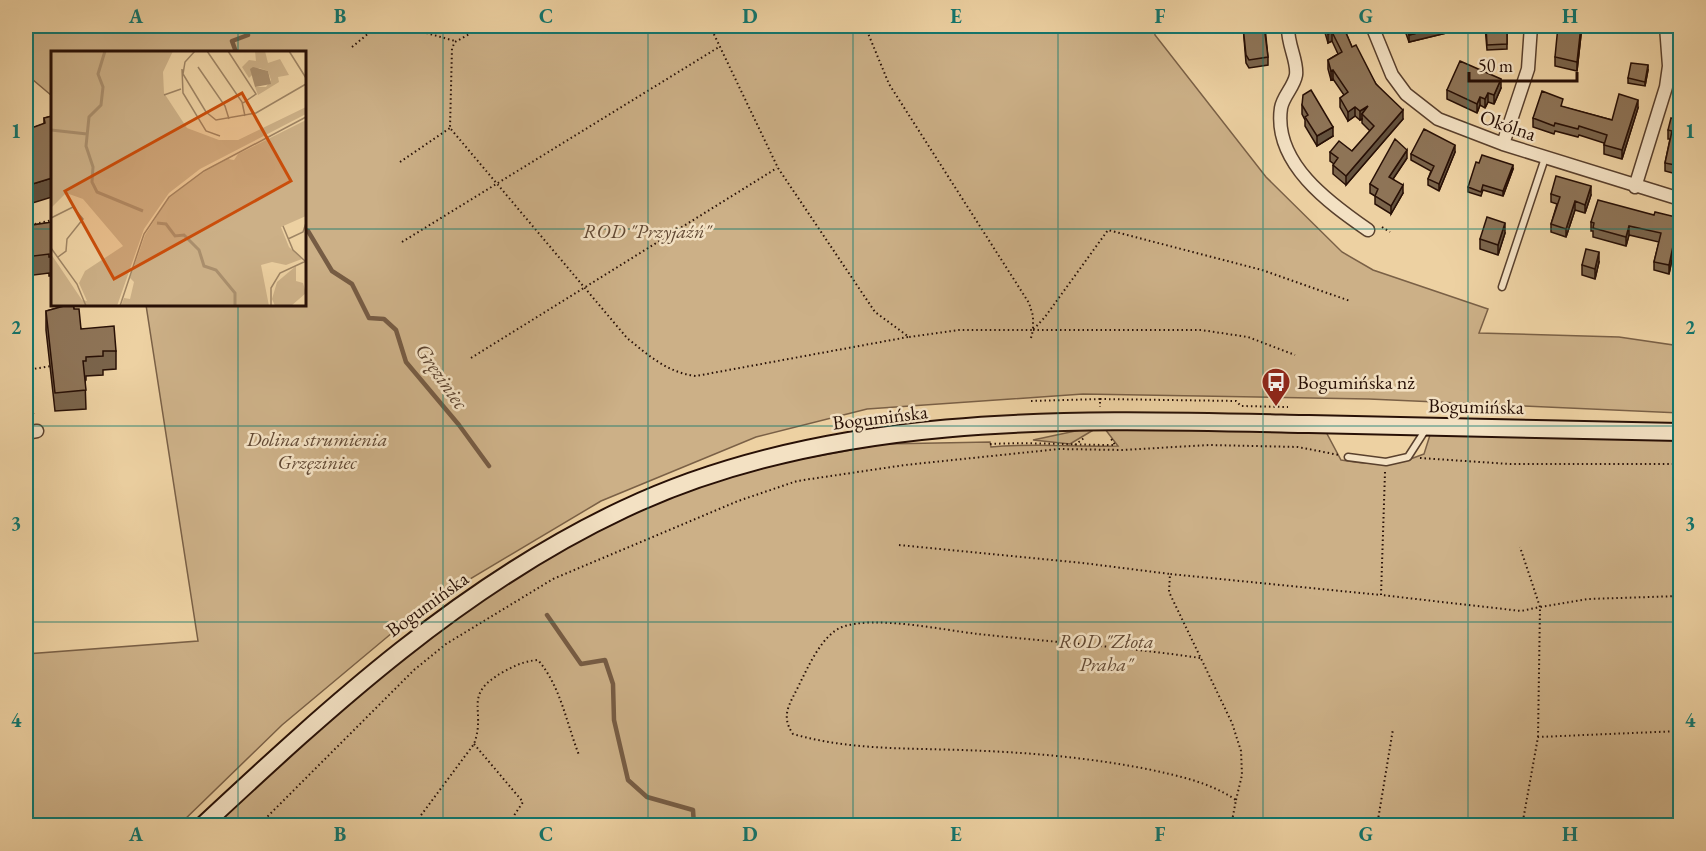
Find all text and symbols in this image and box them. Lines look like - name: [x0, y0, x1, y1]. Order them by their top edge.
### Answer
- text: A: [128, 3, 144, 29]
- text: B: [334, 3, 346, 29]
- text: C: [539, 3, 553, 29]
- text: D: [742, 3, 758, 29]
- text: E: [950, 3, 962, 29]
- text: F: [1155, 3, 1166, 29]
- text: G: [1359, 3, 1373, 29]
- text: H: [1562, 3, 1578, 29]
- scale bar: [1469, 45, 1577, 83]
- inset map: [51, 51, 306, 306]
- text: 50 m: [1478, 54, 1513, 77]
- street label: Okólna: [1477, 103, 1539, 147]
- text: 1: [11, 118, 21, 144]
- text: 1: [1685, 118, 1695, 144]
- park label: ROD "Przyjaźń": [583, 218, 714, 244]
- text: 2: [11, 314, 22, 340]
- text: 2: [1685, 314, 1696, 340]
- water label: Gręziniec: [410, 338, 475, 415]
- bus stop icon: Bogumińska nż: [1260, 366, 1292, 408]
- place label: Bogumińska nż: [1297, 369, 1415, 395]
- street label: Bogumińska: [1428, 392, 1524, 420]
- street label: Bogumińska: [831, 398, 929, 436]
- park label: Dolina strumienia Grzęziniec: [245, 426, 388, 475]
- text: 3: [11, 510, 21, 536]
- text: 3: [1685, 510, 1695, 536]
- street label: Bogumińska: [381, 565, 473, 643]
- park label: ROD "Złota Praha": [1058, 628, 1154, 677]
- text: 4: [11, 707, 22, 733]
- text: 4: [1685, 707, 1696, 733]
- text: A: [128, 821, 144, 847]
- text: B: [334, 821, 346, 847]
- text: C: [539, 821, 553, 847]
- text: D: [742, 821, 758, 847]
- text: E: [950, 821, 962, 847]
- text: F: [1155, 821, 1166, 847]
- text: G: [1359, 821, 1373, 847]
- text: H: [1562, 821, 1578, 847]

